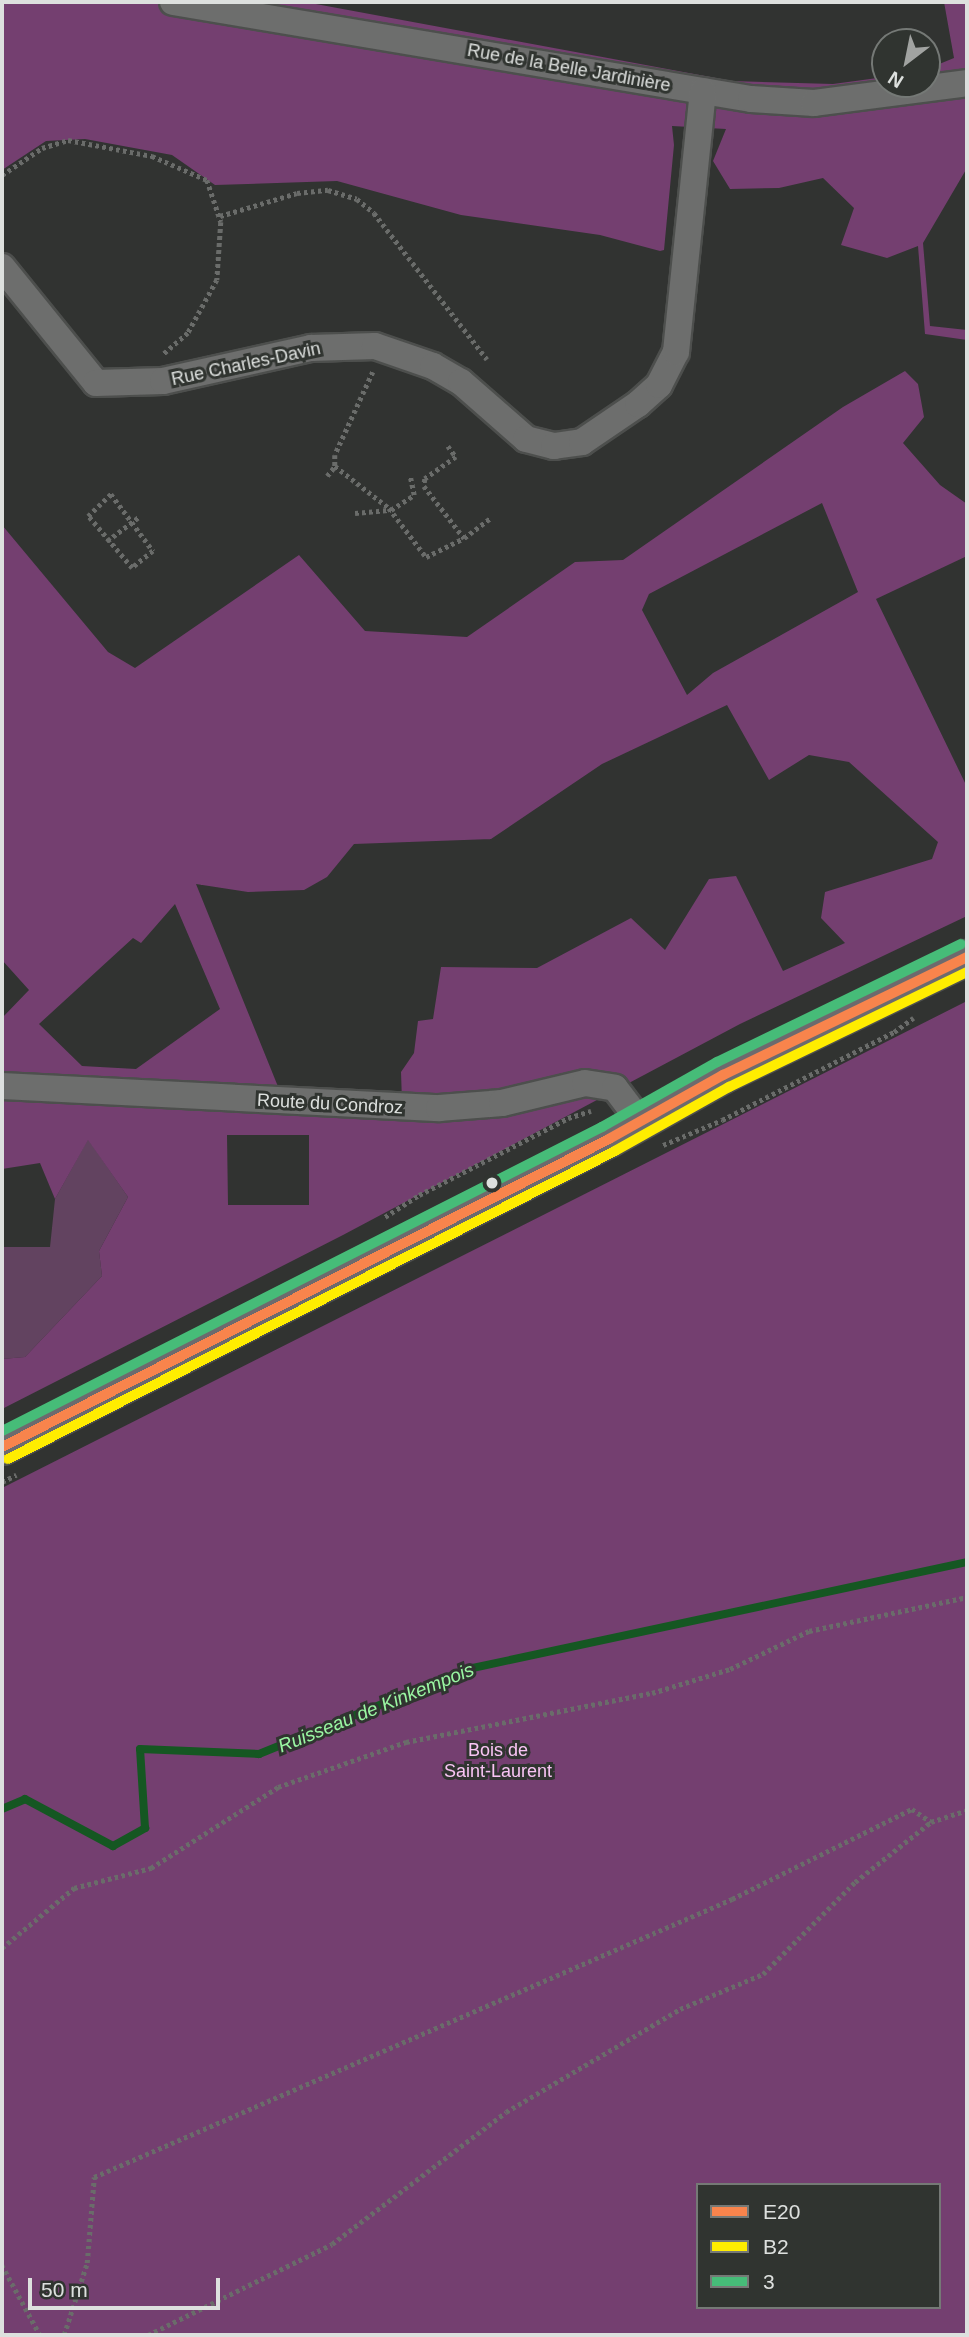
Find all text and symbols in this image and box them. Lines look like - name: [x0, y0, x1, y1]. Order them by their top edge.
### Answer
- north arrow: [871, 28, 941, 98]
- street label: Rue de la Belle Jardinière: [466, 39, 672, 97]
- text: N: [884, 67, 907, 92]
- street label: Rue Charles-Davin: [169, 338, 323, 390]
- street label: Route du Condroz: [256, 1089, 404, 1119]
- unlabelled marker: [485, 1176, 499, 1190]
- water label: Ruisseau de Kinkempois: [275, 1658, 477, 1758]
- park label: Bois de Saint-Laurent: [444, 1740, 552, 1782]
- legend: [696, 2183, 941, 2309]
- text: E20: [763, 2200, 800, 2223]
- text: B2: [763, 2235, 789, 2258]
- scale bar: [32, 2264, 224, 2308]
- text: 3: [763, 2270, 775, 2293]
- text: 50 m: [41, 2278, 88, 2301]

